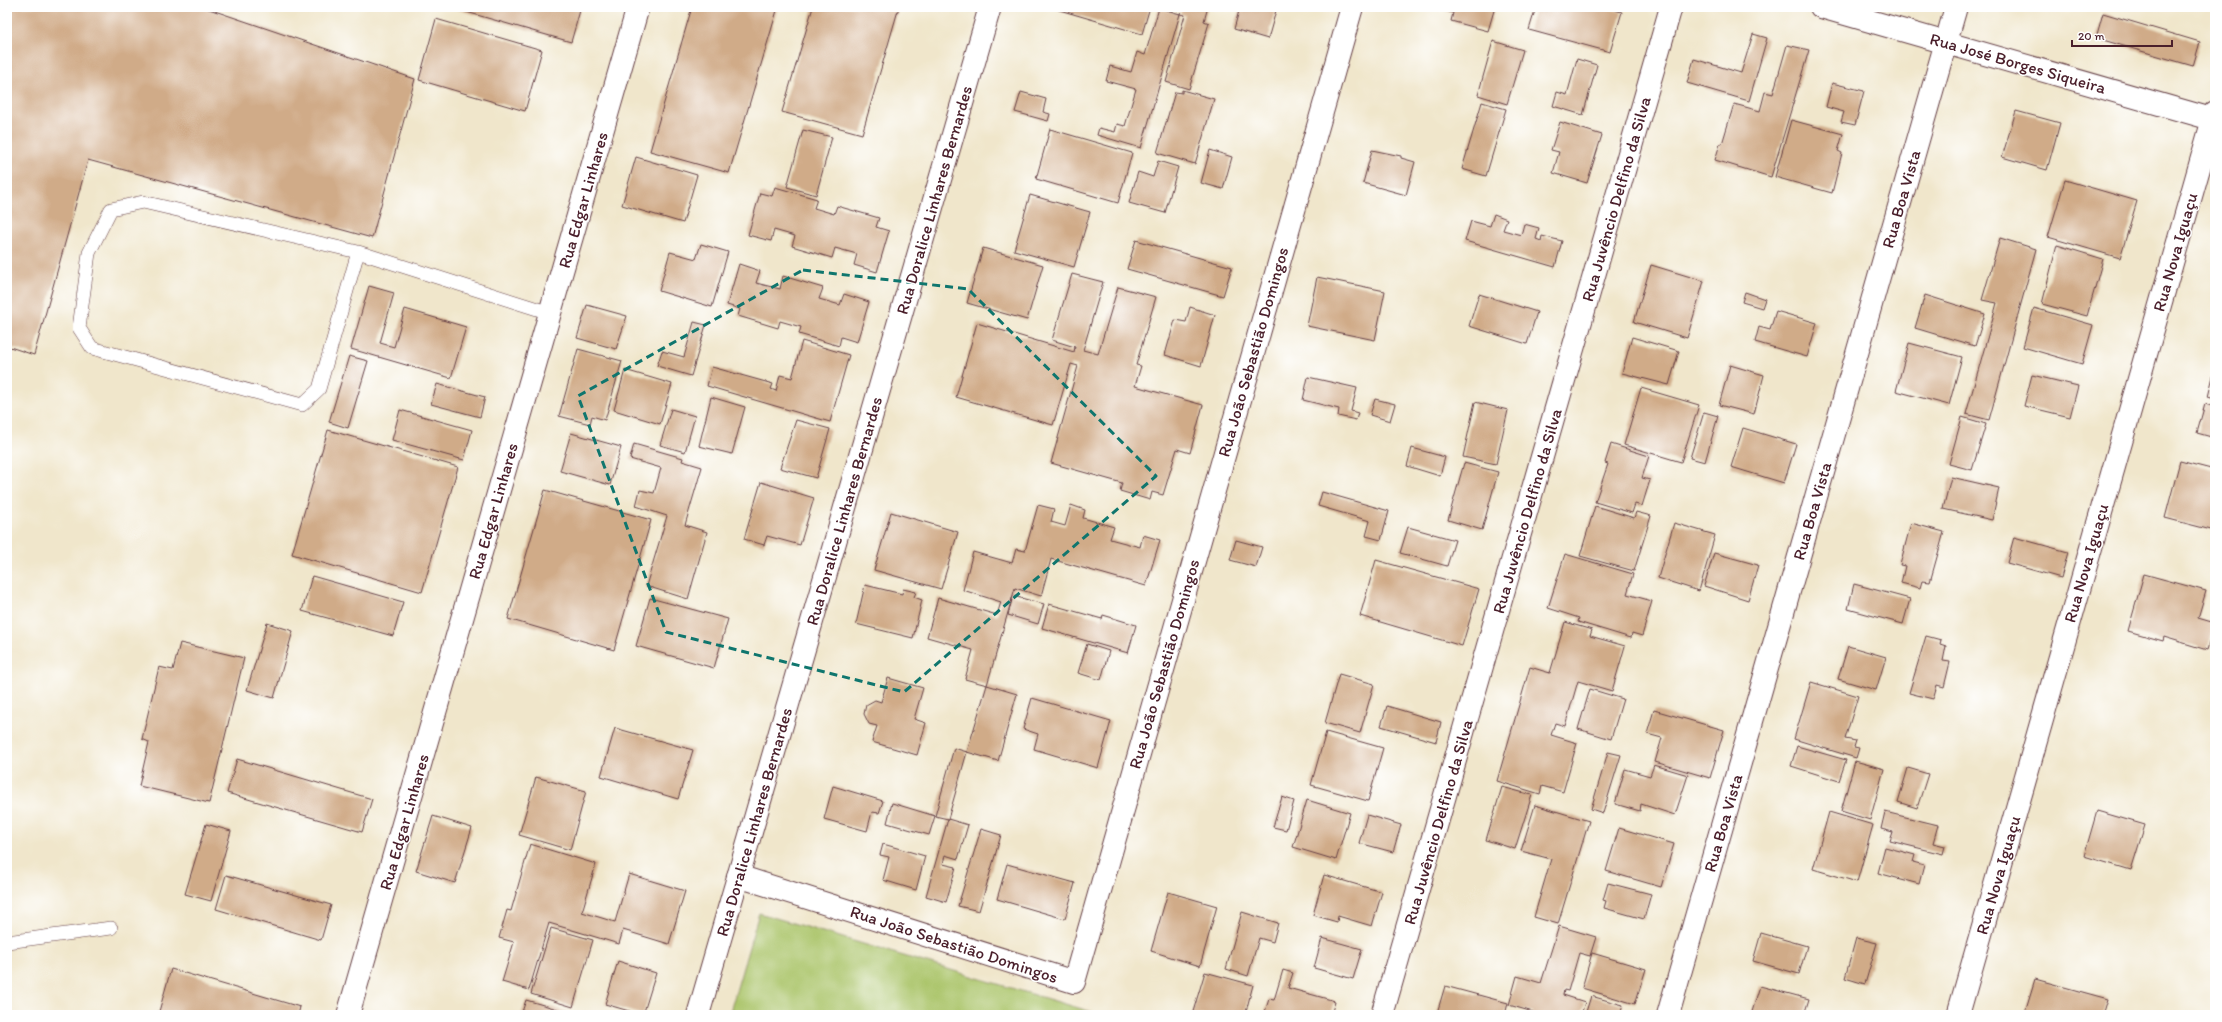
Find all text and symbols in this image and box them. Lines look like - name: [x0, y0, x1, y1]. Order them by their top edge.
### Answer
- scale bar: [2072, 22, 2172, 48]
- street label: Rua José Borges Siqueira: [1928, 28, 2108, 98]
- text: 20 m: [2078, 29, 2105, 43]
- street label: Rua Doralice Linhares Bernardes: [892, 83, 976, 317]
- street label: Rua Juvêncio Delfino da Silva: [1577, 94, 1655, 304]
- street label: Rua Edgar Linhares: [554, 130, 612, 270]
- street label: Rua Boa Vista: [1877, 148, 1925, 250]
- street label: Rua Nova Iguaçu: [2148, 190, 2202, 314]
- street label: Rua João Sebastião Domingos: [1213, 245, 1293, 459]
- street label: Rua Doralice Linhares Bernardes: [802, 394, 886, 628]
- street label: Rua Juvêncio Delfino da Silva: [1488, 406, 1566, 616]
- street label: Rua Edgar Linhares: [464, 441, 522, 581]
- street label: Rua Boa Vista: [1788, 460, 1836, 562]
- street label: Rua Nova Iguaçu: [2059, 501, 2113, 625]
- street label: Rua João Sebastião Domingos: [1124, 557, 1204, 771]
- street label: Rua Doralice Linhares Bernardes: [712, 705, 796, 939]
- street label: Rua Juvêncio Delfino da Silva: [1399, 717, 1477, 927]
- street label: Rua Edgar Linhares: [375, 752, 433, 892]
- street label: Rua Boa Vista: [1699, 772, 1747, 874]
- street label: Rua Nova Iguaçu: [1971, 813, 2025, 937]
- street label: Rua João Sebastião Domingos: [848, 901, 1060, 987]

